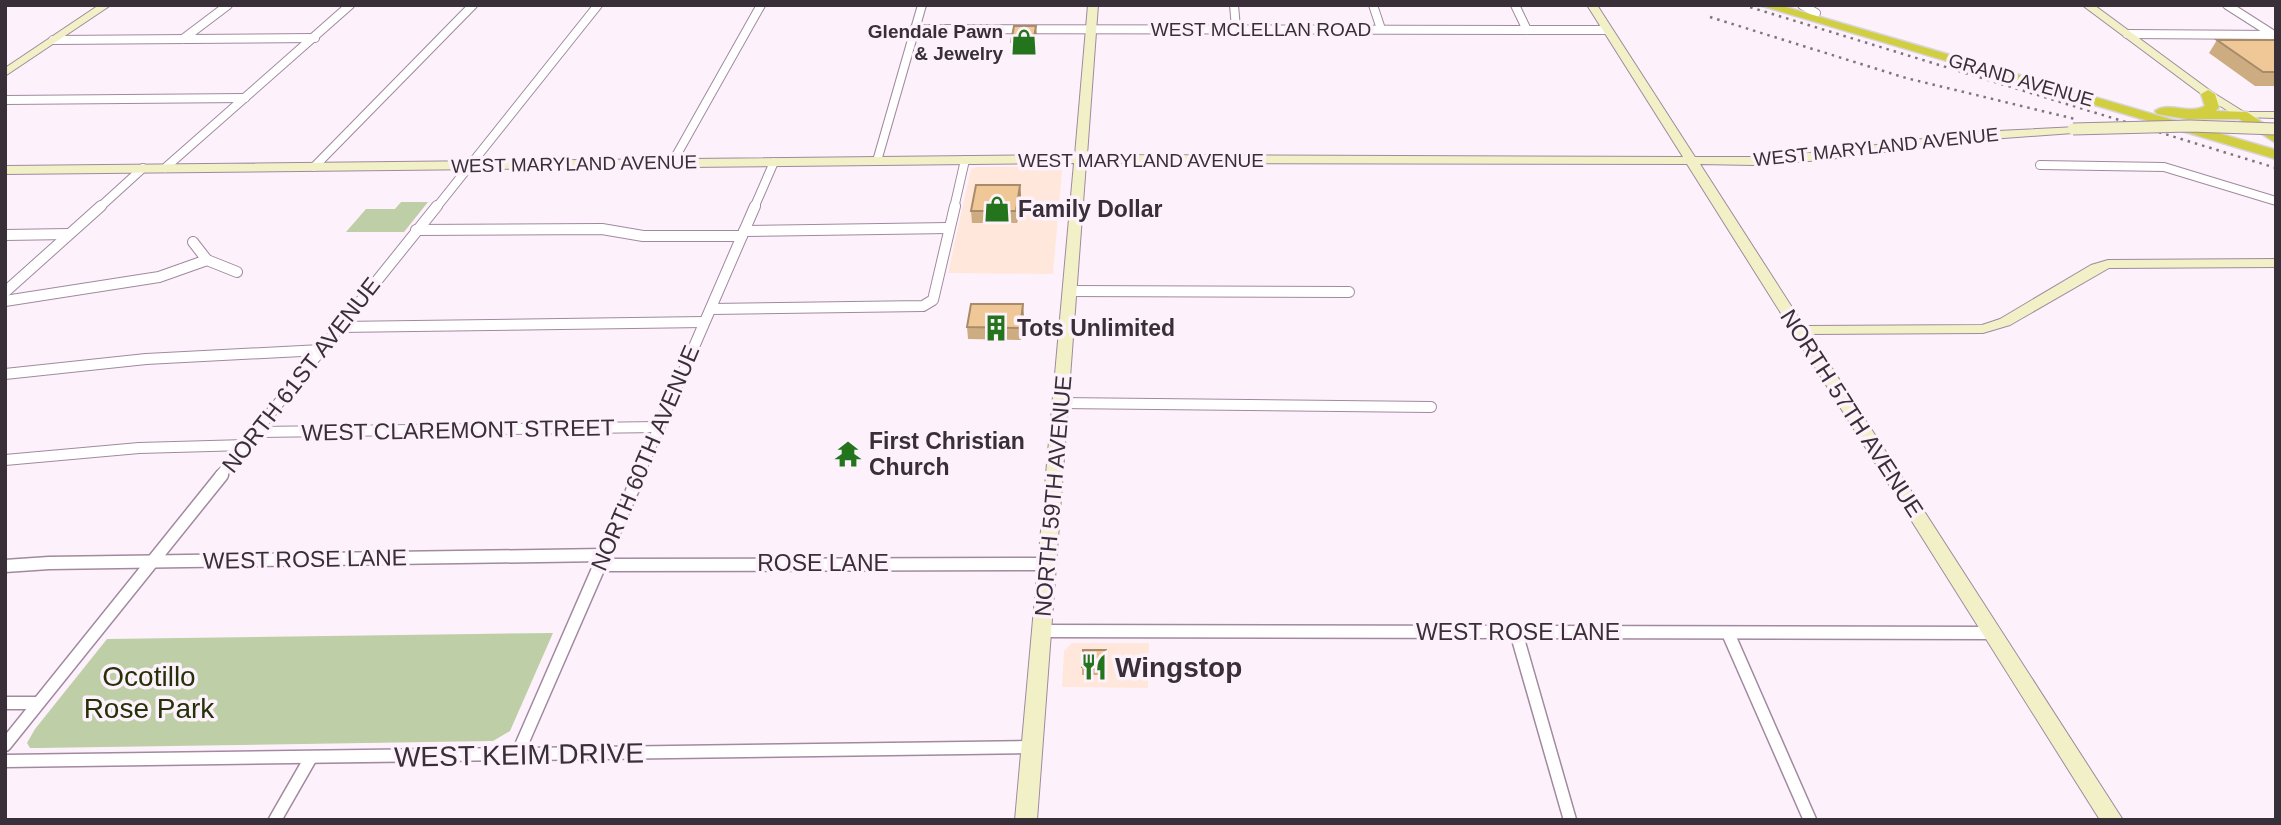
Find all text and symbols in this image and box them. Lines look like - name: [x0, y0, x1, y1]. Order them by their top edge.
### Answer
- street label: WEST MCLELLAN ROAD: [1151, 19, 1371, 40]
- place label: Glendale Pawn & Jewelry: [868, 21, 1003, 64]
- shop icon: Glendale Pawn & Jewelry: [1009, 27, 1039, 57]
- street label: GRAND AVENUE: [1946, 49, 2096, 111]
- street label: WEST MARYLAND AVENUE: [1753, 124, 1999, 170]
- street label: WEST MARYLAND AVENUE: [1018, 150, 1264, 171]
- street label: WEST MARYLAND AVENUE: [451, 151, 697, 177]
- shop icon: Family Dollar: [982, 194, 1012, 224]
- place label: Family Dollar: [1018, 196, 1162, 222]
- street label: NORTH 61ST AVENUE: [217, 272, 385, 478]
- street label: NORTH 57TH AVENUE: [1775, 304, 1929, 522]
- building icon: Tots Unlimited: [981, 313, 1011, 343]
- place label: Tots Unlimited: [1017, 315, 1175, 341]
- street label: NORTH 60TH AVENUE: [586, 342, 704, 574]
- street label: NORTH 59TH AVENUE: [1030, 374, 1076, 618]
- street label: WEST CLAREMONT STREET: [301, 414, 615, 446]
- place label: First Christian Church: [869, 428, 1025, 480]
- temple icon: First Christian Church: [833, 439, 863, 469]
- street label: WEST ROSE LANE: [203, 544, 407, 574]
- street label: ROSE LANE: [757, 550, 889, 576]
- street label: WEST ROSE LANE: [1416, 619, 1620, 645]
- restaurant icon: Wingstop: [1079, 652, 1109, 682]
- place label: Wingstop: [1115, 652, 1242, 683]
- park label: Ocotillo Rose Park: [84, 661, 215, 724]
- street label: WEST KEIM DRIVE: [394, 737, 644, 773]

